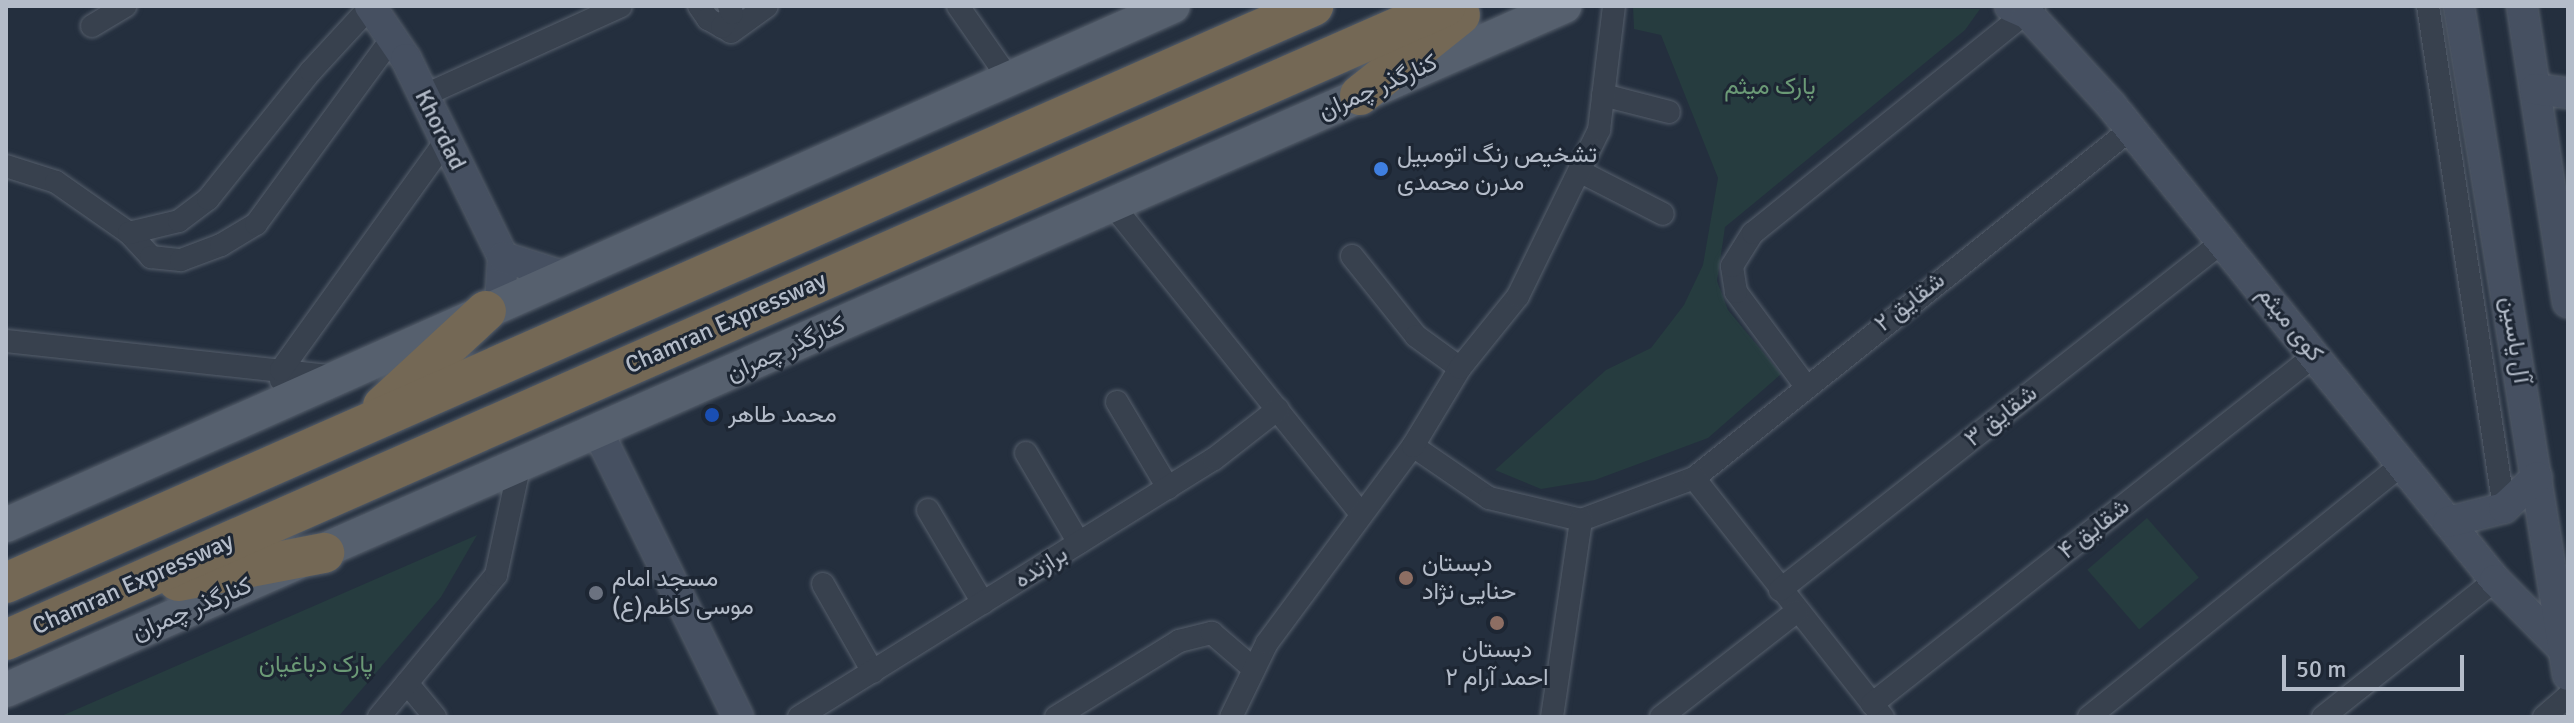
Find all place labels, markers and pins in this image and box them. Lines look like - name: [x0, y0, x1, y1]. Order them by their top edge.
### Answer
- place label: تشخیص رنگ اتومبیل مدرن محمدی: [1397, 141, 1597, 197]
- marker: تشخیص رنگ اتومبیل مدرن محمدی: [1372, 160, 1390, 178]
- place label: محمد طاهر: [728, 401, 837, 429]
- marker: محمد طاهر: [703, 406, 721, 424]
- place label: دبستان حنایی نژاد: [1422, 550, 1516, 606]
- place label: مسجد امام موسی کاظم(ع): [612, 565, 754, 621]
- marker: دبستان حنایی نژاد: [1397, 569, 1415, 587]
- marker: مسجد امام موسی کاظم(ع): [587, 584, 605, 602]
- marker: دبستان احمد آرام ۲: [1488, 614, 1506, 632]
- place label: دبستان احمد آرام ۲: [1445, 636, 1549, 692]

